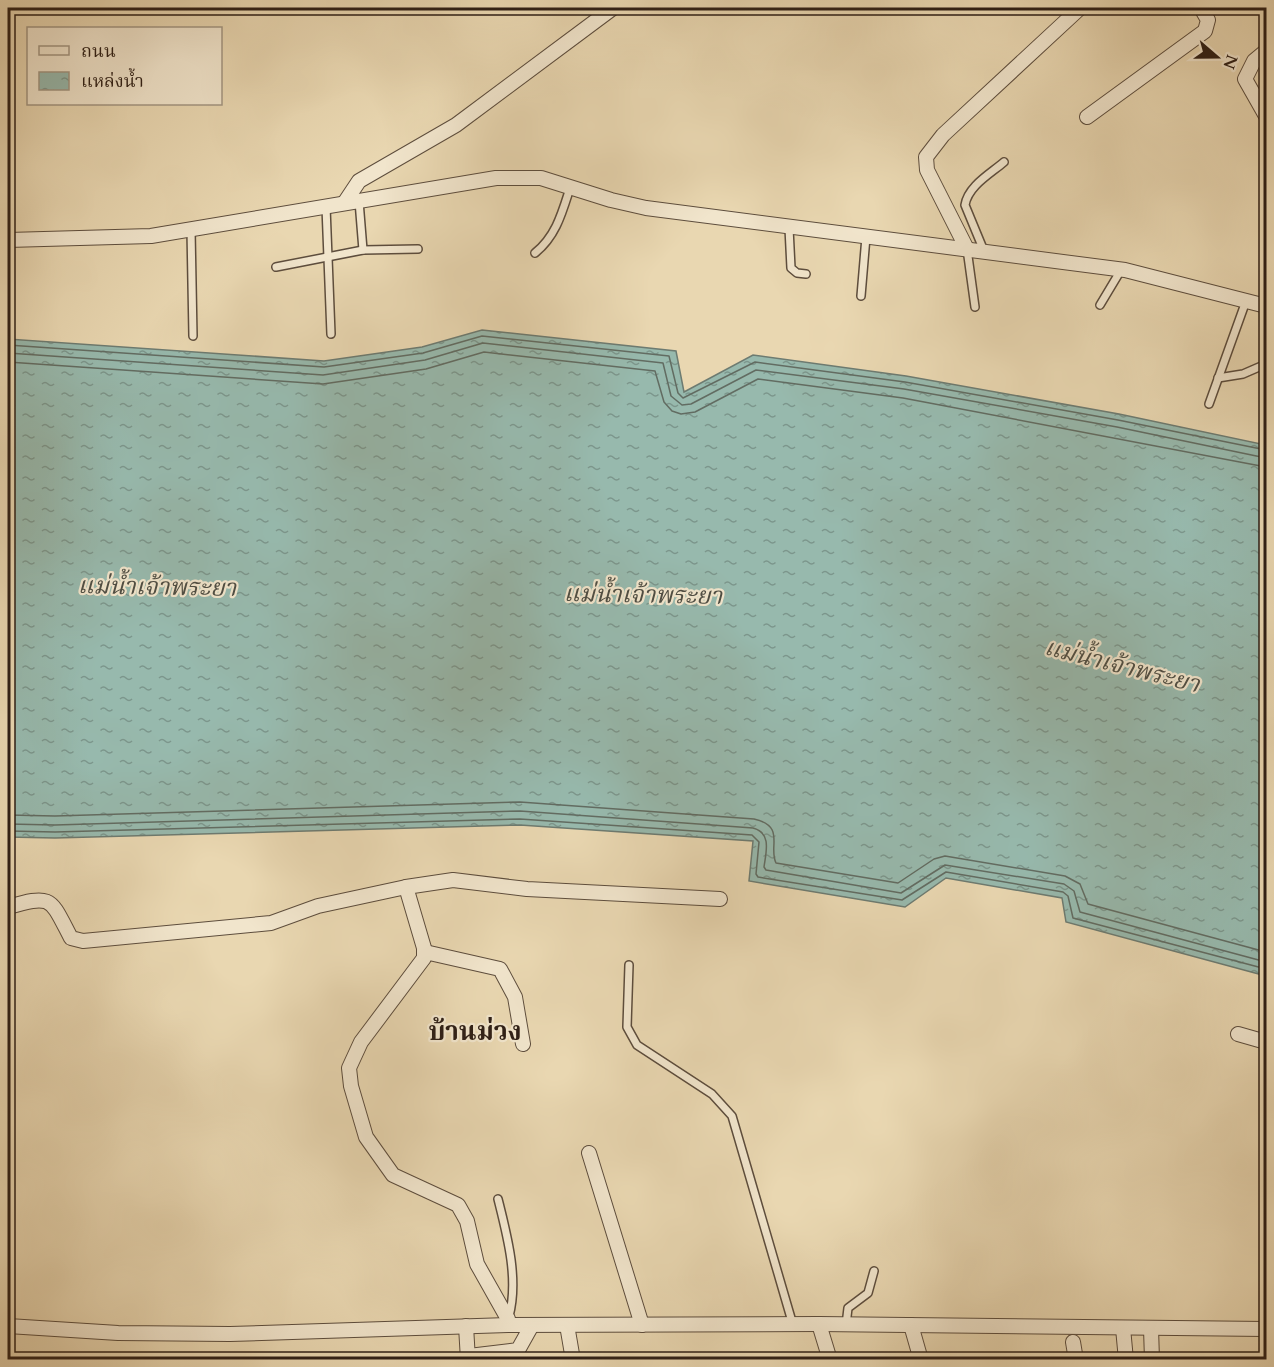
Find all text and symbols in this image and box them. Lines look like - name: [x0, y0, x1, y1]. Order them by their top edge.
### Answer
- legend: [27, 27, 222, 105]
- north arrow: [1187, 27, 1247, 87]
- text: ถนน: [81, 39, 116, 64]
- text: N: [1217, 51, 1243, 72]
- text: แหล่งน้ำ: [81, 67, 144, 94]
- water label: แม่น้ำเจ้าพระยา: [77, 567, 238, 605]
- water label: แม่น้ำเจ้าพระยา: [563, 575, 724, 613]
- water label: แม่น้ำเจ้าพระยา: [1041, 629, 1205, 701]
- district label: บ้านม่วง: [428, 1014, 522, 1049]

